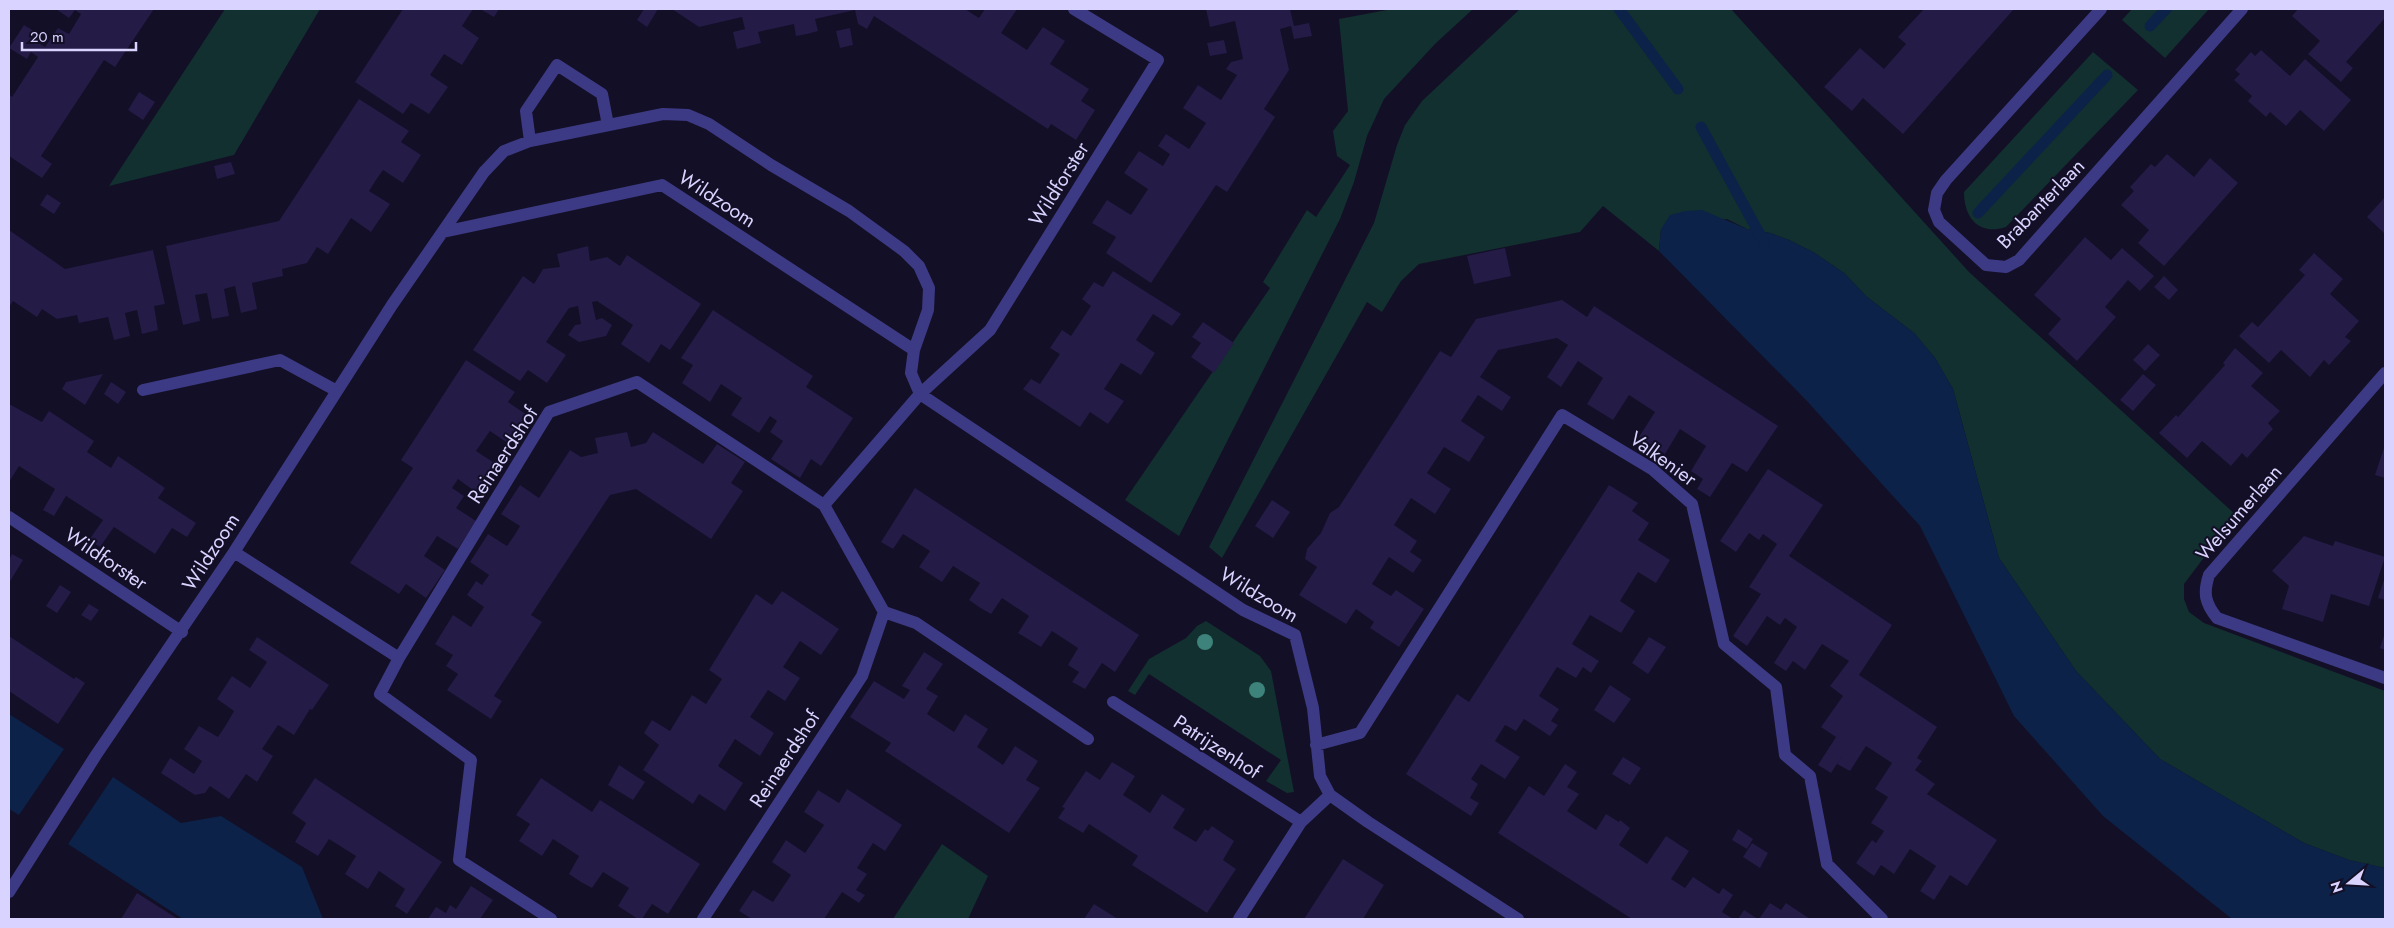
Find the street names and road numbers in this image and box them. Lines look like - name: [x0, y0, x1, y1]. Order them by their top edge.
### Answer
- street label: Wildforster: [1022, 136, 1096, 232]
- street label: Brabanterlaan: [1990, 152, 2092, 256]
- street label: Wildzoom: [672, 163, 762, 235]
- street label: Reinaerdshof: [461, 400, 546, 509]
- street label: Valkenier: [1623, 425, 1703, 493]
- street label: Welsumerlaan: [2189, 459, 2289, 567]
- street label: Wildzoom: [175, 507, 247, 597]
- street label: Wildforster: [59, 521, 153, 598]
- street label: Wildzoom: [1214, 560, 1304, 630]
- street label: Reinaerdshof: [743, 704, 828, 813]
- street label: Patrijzenhof: [1168, 708, 1267, 787]

